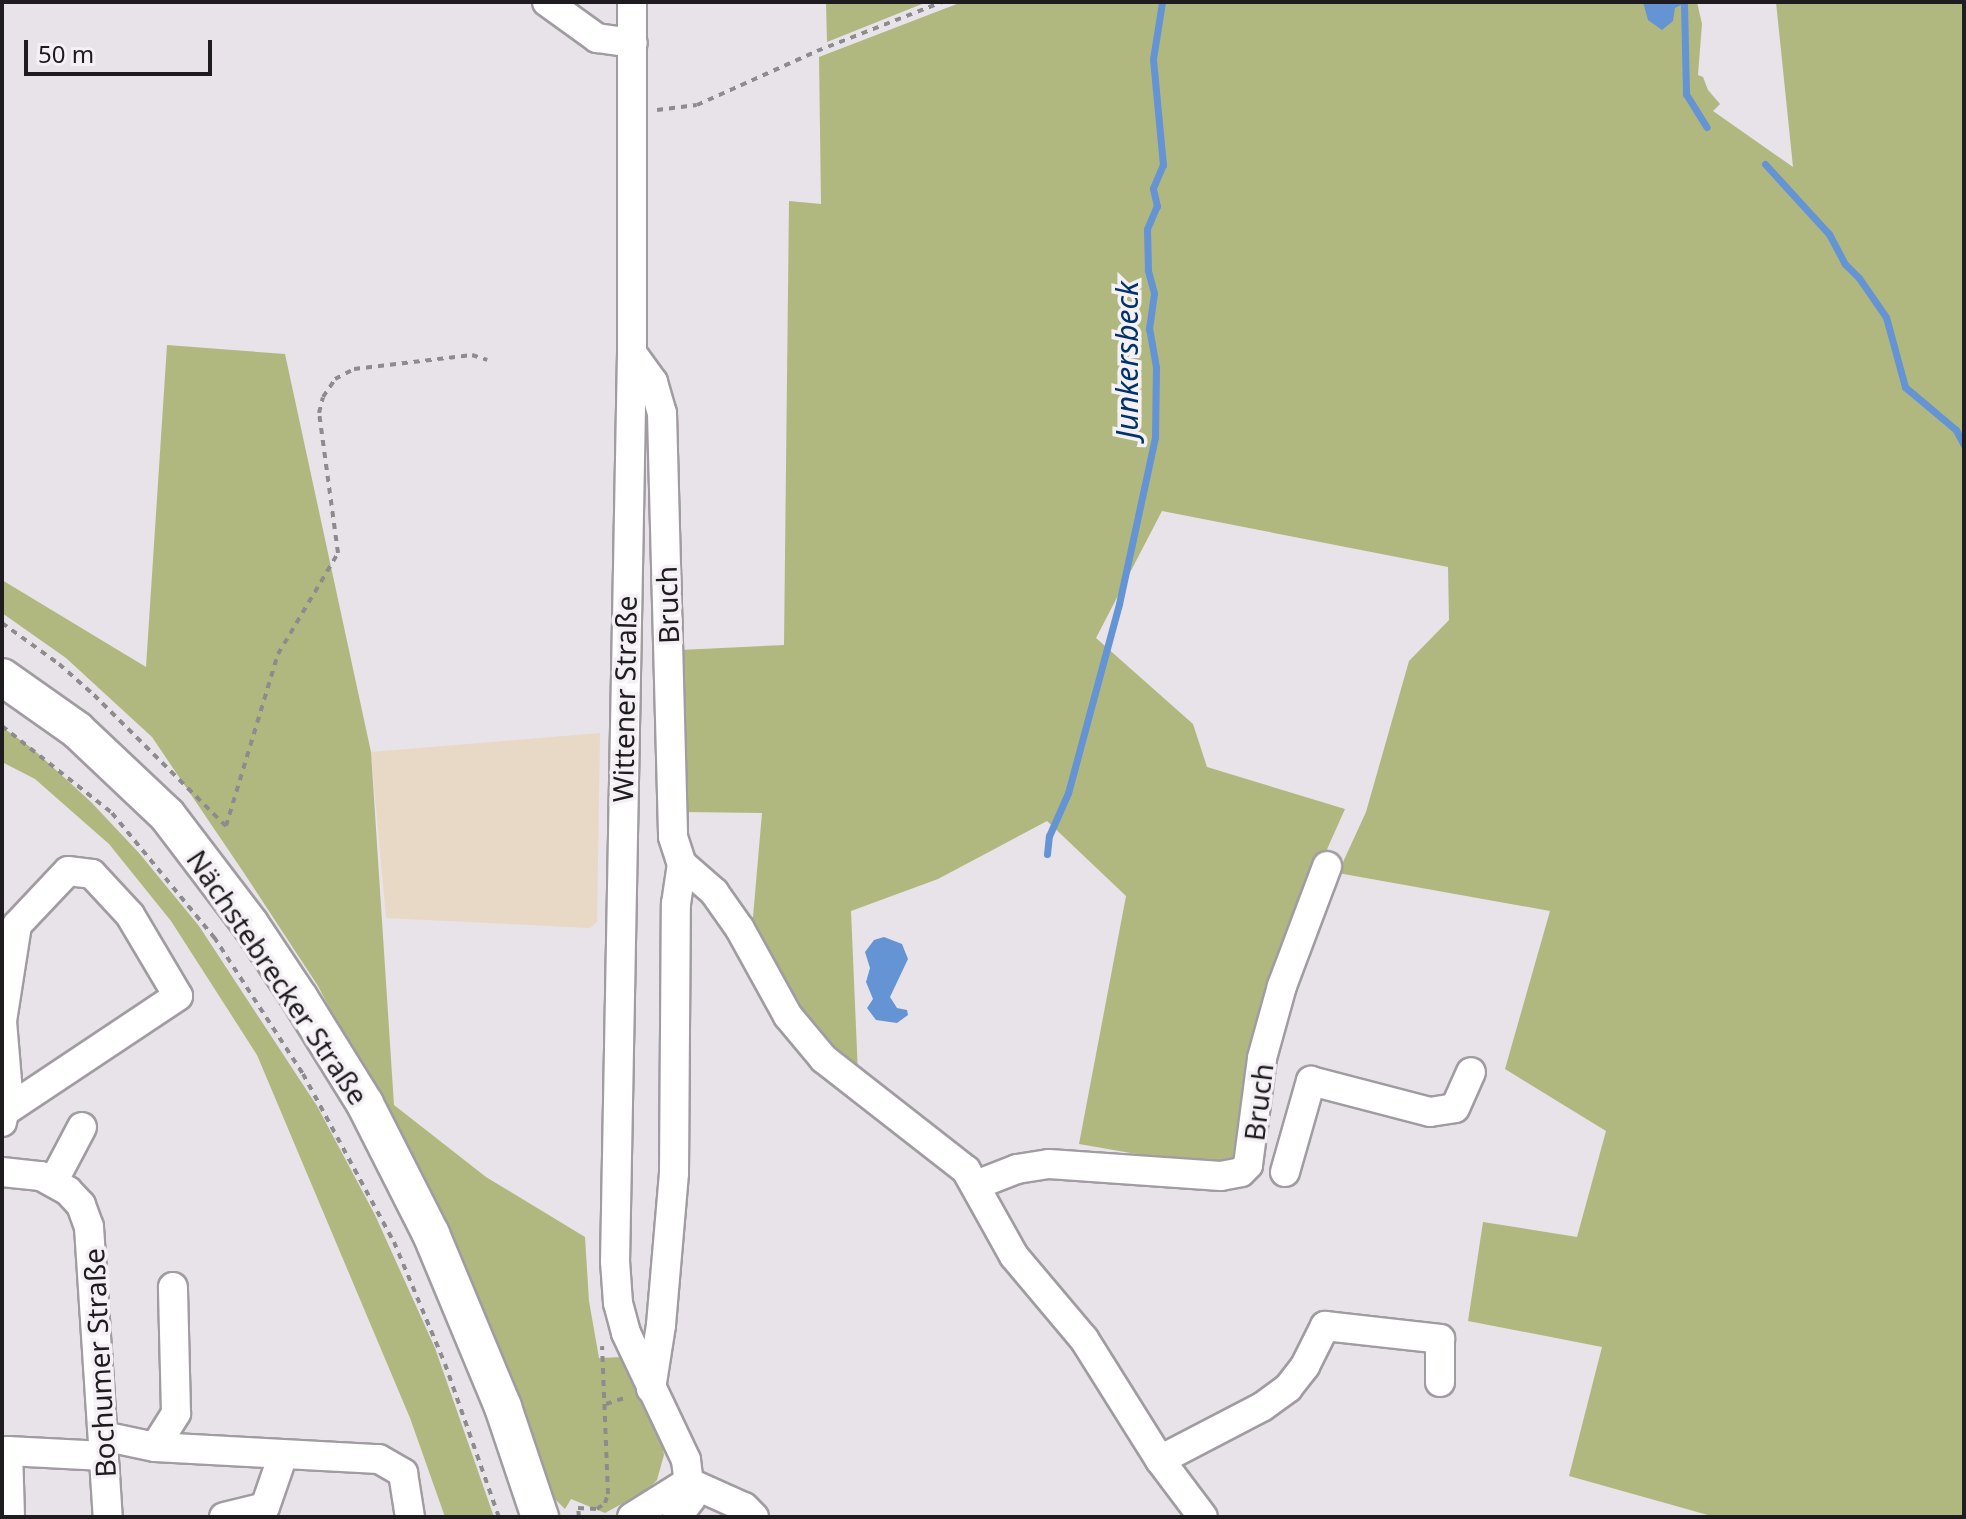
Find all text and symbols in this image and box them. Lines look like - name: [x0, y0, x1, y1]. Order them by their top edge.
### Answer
- scale bar: [28, 24, 216, 74]
- text: 50 m: [38, 37, 94, 70]
- water label: Junkersbeck: [1109, 281, 1145, 439]
- street label: Bruch: [649, 566, 685, 644]
- street label: Wittener Straße: [605, 595, 643, 803]
- street label: Nächstebrecker Straße: [180, 843, 376, 1111]
- street label: Bruch: [1237, 1061, 1279, 1143]
- street label: Bochumer Straße: [76, 1247, 122, 1479]

